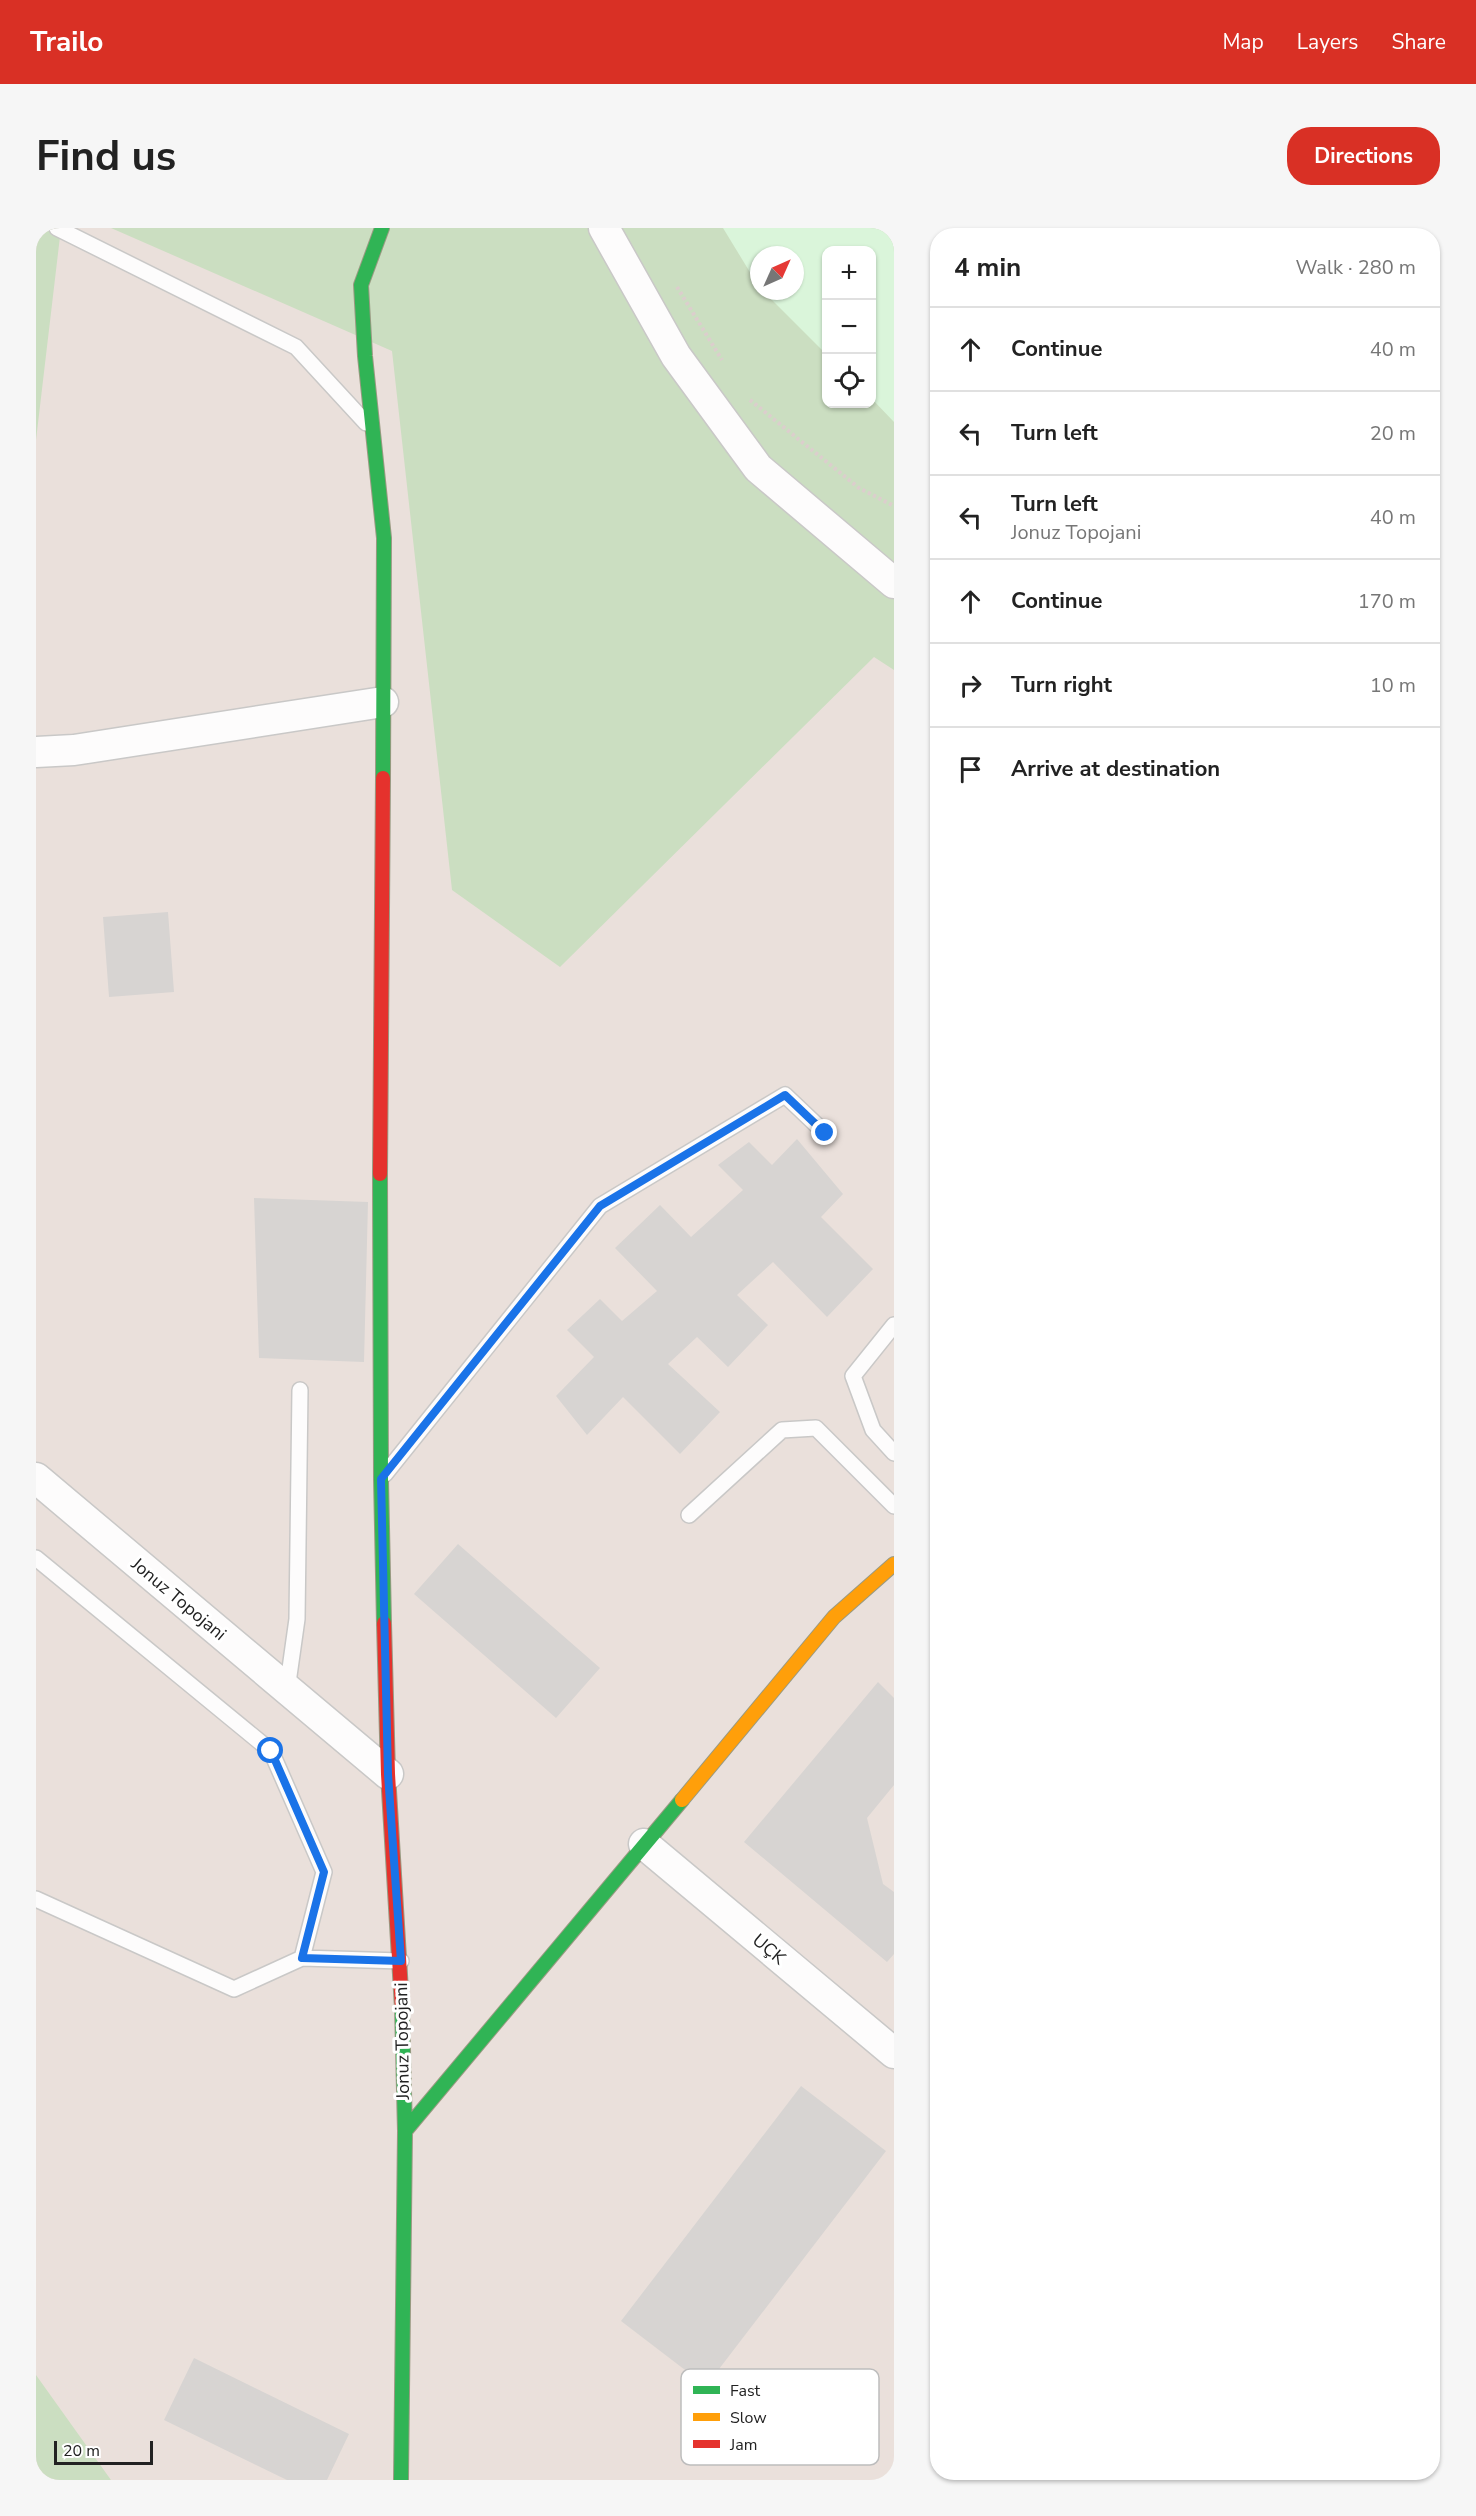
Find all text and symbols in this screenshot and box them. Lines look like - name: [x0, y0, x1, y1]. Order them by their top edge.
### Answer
- text: Trailo: [30, 23, 103, 61]
- text: Map: [1222, 28, 1264, 56]
- text: Layers: [1297, 28, 1358, 56]
- text: Share: [1391, 28, 1446, 56]
- button: Directions: [1287, 127, 1440, 185]
- text: Find us: [36, 128, 176, 185]
- north arrow: [750, 246, 804, 300]
- map controls: [822, 246, 876, 408]
- button: +: [822, 246, 876, 300]
- text: 4 min: [954, 250, 1021, 285]
- text: Walk · 280 m: [1296, 254, 1416, 281]
- button: −: [822, 300, 876, 354]
- icon: ahead: [954, 333, 987, 366]
- text: Continue: [1011, 334, 1102, 364]
- text: 40 m: [1370, 336, 1416, 363]
- button: locate: [822, 354, 876, 408]
- icon: left: [954, 417, 987, 450]
- text: Turn left: [1011, 418, 1098, 448]
- text: 20 m: [1370, 420, 1416, 447]
- text: Turn left: [1011, 489, 1098, 519]
- icon: left: [954, 501, 987, 534]
- text: 40 m: [1370, 504, 1416, 531]
- text: Jonuz Topojani: [1011, 519, 1141, 546]
- icon: ahead: [954, 585, 987, 618]
- text: Continue: [1011, 586, 1102, 616]
- text: 170 m: [1358, 588, 1416, 615]
- icon: right: [954, 669, 987, 702]
- text: Turn right: [1011, 670, 1112, 700]
- text: 10 m: [1370, 672, 1416, 699]
- icon: arrive: [954, 753, 987, 786]
- text: Arrive at destination: [1011, 754, 1220, 784]
- route end: [811, 1119, 837, 1145]
- street label: Jonuz Topojani: [126, 1551, 232, 1646]
- route start: [257, 1737, 283, 1763]
- street label: UÇK: [747, 1928, 791, 1970]
- street label: Jonuz Topojani: [389, 1982, 415, 2101]
- legend: [681, 2369, 879, 2465]
- text: Fast: [730, 2380, 761, 2402]
- text: Slow: [730, 2407, 767, 2429]
- text: Jam: [729, 2434, 757, 2456]
- scale bar: [54, 2438, 153, 2466]
- text: 20 m: [63, 2440, 100, 2462]

